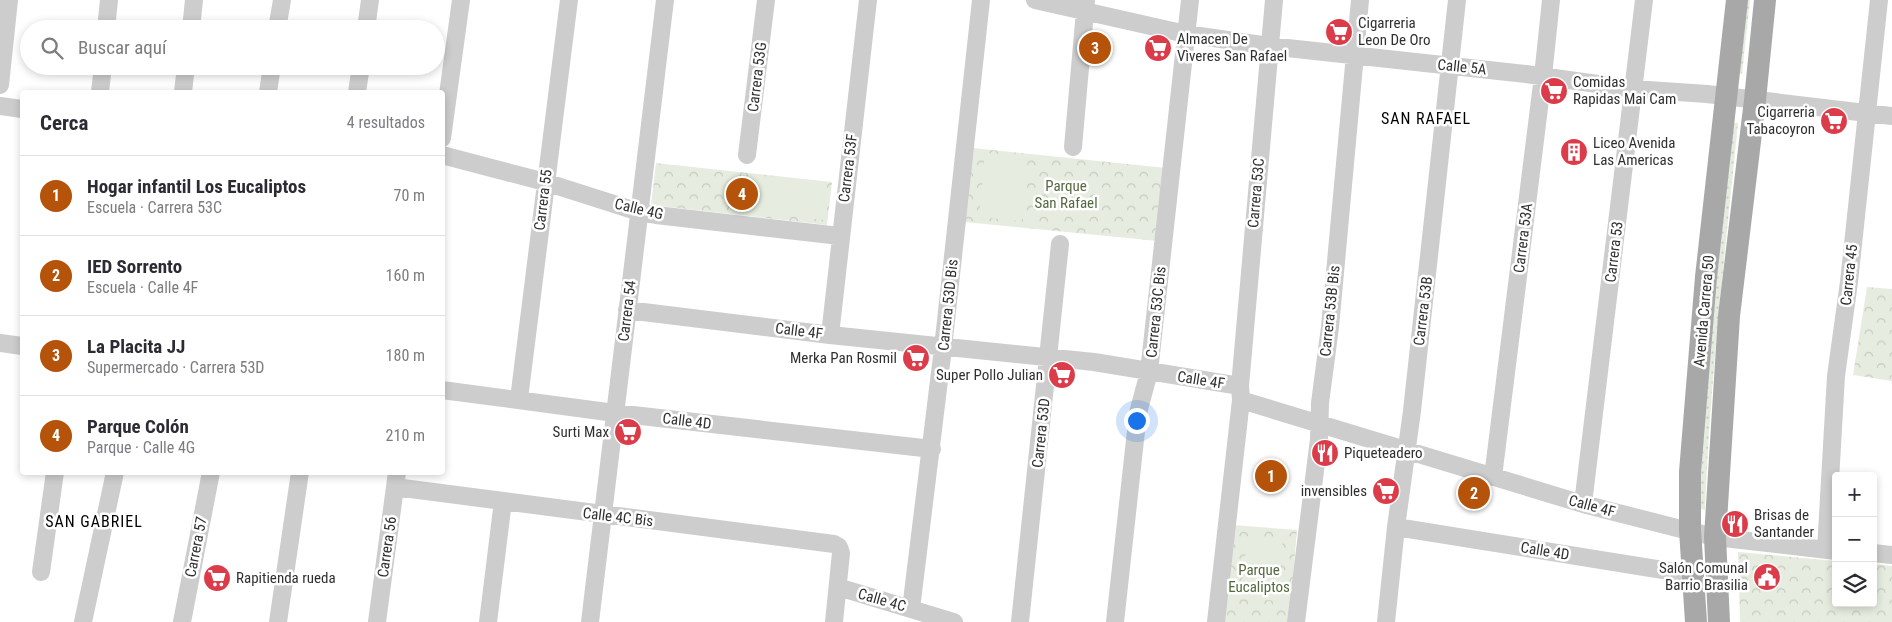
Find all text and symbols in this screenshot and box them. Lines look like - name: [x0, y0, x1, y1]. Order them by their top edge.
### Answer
- place label: Cigarreria Leon De Oro: [1358, 14, 1430, 49]
- supermarket icon: Cigarreria Leon De Oro: [1324, 17, 1354, 47]
- search box: [20, 20, 445, 75]
- pin: 3: [1079, 29, 1111, 67]
- place label: Almacen De Vìveres San Rafael: [1177, 30, 1287, 65]
- supermarket icon: Almacen De Vìveres San Rafael: [1143, 33, 1173, 63]
- icon: search: [38, 34, 66, 62]
- text: Buscar aquí: [78, 36, 167, 59]
- street label: Carrera 53G: [744, 41, 770, 113]
- street label: Calle 5A: [1437, 55, 1488, 79]
- place label: Comidas Rapidas Mai Cam: [1573, 73, 1676, 108]
- supermarket icon: Comidas Rapidas Mai Cam: [1539, 76, 1569, 106]
- place label: Cigarreria Tabacoyron: [1746, 103, 1815, 138]
- supermarket icon: Cigarreria Tabacoyron: [1819, 106, 1849, 136]
- district label: SAN RAFAEL: [1381, 109, 1471, 128]
- text: Cerca: [40, 111, 88, 135]
- text: 4 resultados: [347, 113, 425, 132]
- street label: Carrera 53F: [835, 133, 861, 203]
- place label: Liceo Avenida Las Americas: [1593, 134, 1675, 169]
- building icon: Liceo Avenida Las Americas: [1559, 137, 1589, 167]
- street label: Carrera 53C: [1244, 157, 1268, 229]
- street label: Carrera 55: [530, 168, 556, 232]
- text: Hogar infantil Los Eucaliptos: [87, 175, 306, 198]
- pin: 4: [726, 175, 758, 213]
- park label: Parque San Rafael: [1034, 177, 1098, 212]
- text: 1: [52, 186, 60, 205]
- text: 70 m: [393, 186, 425, 205]
- street label: Calle 4G: [613, 195, 665, 223]
- text: Escuela · Carrera 53C: [87, 198, 222, 217]
- street label: Carrera 53A: [1510, 202, 1536, 274]
- street label: Carrera 53: [1601, 220, 1627, 284]
- street label: Carrera 45: [1837, 244, 1861, 306]
- street label: Avenida Carrera 50: [1690, 254, 1718, 368]
- text: IED Sorrento: [87, 255, 182, 278]
- street label: Carrera 53D Bis: [934, 258, 962, 352]
- street label: Carrera 53B Bis: [1316, 264, 1344, 357]
- street label: Carrera 53C Bis: [1142, 265, 1170, 359]
- text: 2: [52, 266, 60, 285]
- text: 160 m: [386, 266, 425, 285]
- street label: Carrera 53B: [1410, 275, 1436, 347]
- text: Escuela · Calle 4F: [87, 278, 198, 297]
- street label: Carrera 54: [614, 279, 640, 343]
- street label: Calle 4F: [774, 319, 824, 343]
- text: La Placita JJ: [87, 335, 185, 358]
- supermarket icon: Merka Pan Rosmil: [901, 343, 931, 373]
- text: 3: [52, 346, 60, 365]
- text: 180 m: [386, 346, 425, 365]
- place label: Merka Pan Rosmil: [790, 349, 897, 367]
- text: Supermercado · Carrera 53D: [87, 358, 265, 377]
- supermarket icon: Super Pollo Julian: [1047, 360, 1077, 390]
- place label: Super Pollo Julian: [936, 366, 1043, 384]
- street label: Calle 4F: [1176, 367, 1226, 393]
- street label: Carrera 53D: [1028, 397, 1054, 469]
- your location: [1124, 408, 1150, 434]
- street label: Calle 4D: [662, 409, 712, 433]
- text: Parque Colón: [87, 415, 189, 438]
- supermarket icon: Surti Max: [613, 417, 643, 447]
- place label: Surti Max: [553, 423, 609, 441]
- text: 4: [52, 426, 60, 445]
- text: 210 m: [386, 426, 425, 445]
- text: Parque · Calle 4G: [87, 438, 195, 457]
- restaurant icon: Piqueteadero: [1310, 438, 1340, 468]
- place label: Piqueteadero: [1344, 444, 1423, 462]
- pin: 1: [1255, 457, 1287, 495]
- map controls: [1832, 472, 1877, 607]
- button: +: [1832, 472, 1877, 517]
- pin: 2: [1458, 474, 1490, 512]
- supermarket icon: invensibles: [1371, 476, 1401, 506]
- place label: invensibles: [1301, 482, 1367, 500]
- street label: Calle 4F: [1567, 491, 1617, 521]
- street label: Calle 4C Bis: [582, 504, 654, 530]
- place label: Brisas de Santander: [1754, 506, 1815, 541]
- restaurant icon: Brisas de Santander: [1720, 509, 1750, 539]
- district label: SAN GABRIEL: [45, 512, 143, 531]
- street label: Carrera 57: [181, 515, 211, 579]
- street label: Carrera 56: [374, 515, 400, 579]
- button: −: [1832, 517, 1877, 562]
- street label: Calle 4D: [1519, 538, 1571, 564]
- place label: Salón Comunal Barrio Brasilia: [1659, 559, 1748, 594]
- park label: Parque Eucaliptos: [1228, 561, 1290, 596]
- public building icon: Salón Comunal Barrio Brasilia: [1752, 562, 1782, 592]
- button: layers: [1832, 562, 1877, 607]
- supermarket icon: Rapitienda rueda: [202, 563, 232, 593]
- place label: Rapitienda rueda: [236, 569, 336, 587]
- street label: Calle 4C: [856, 585, 908, 615]

